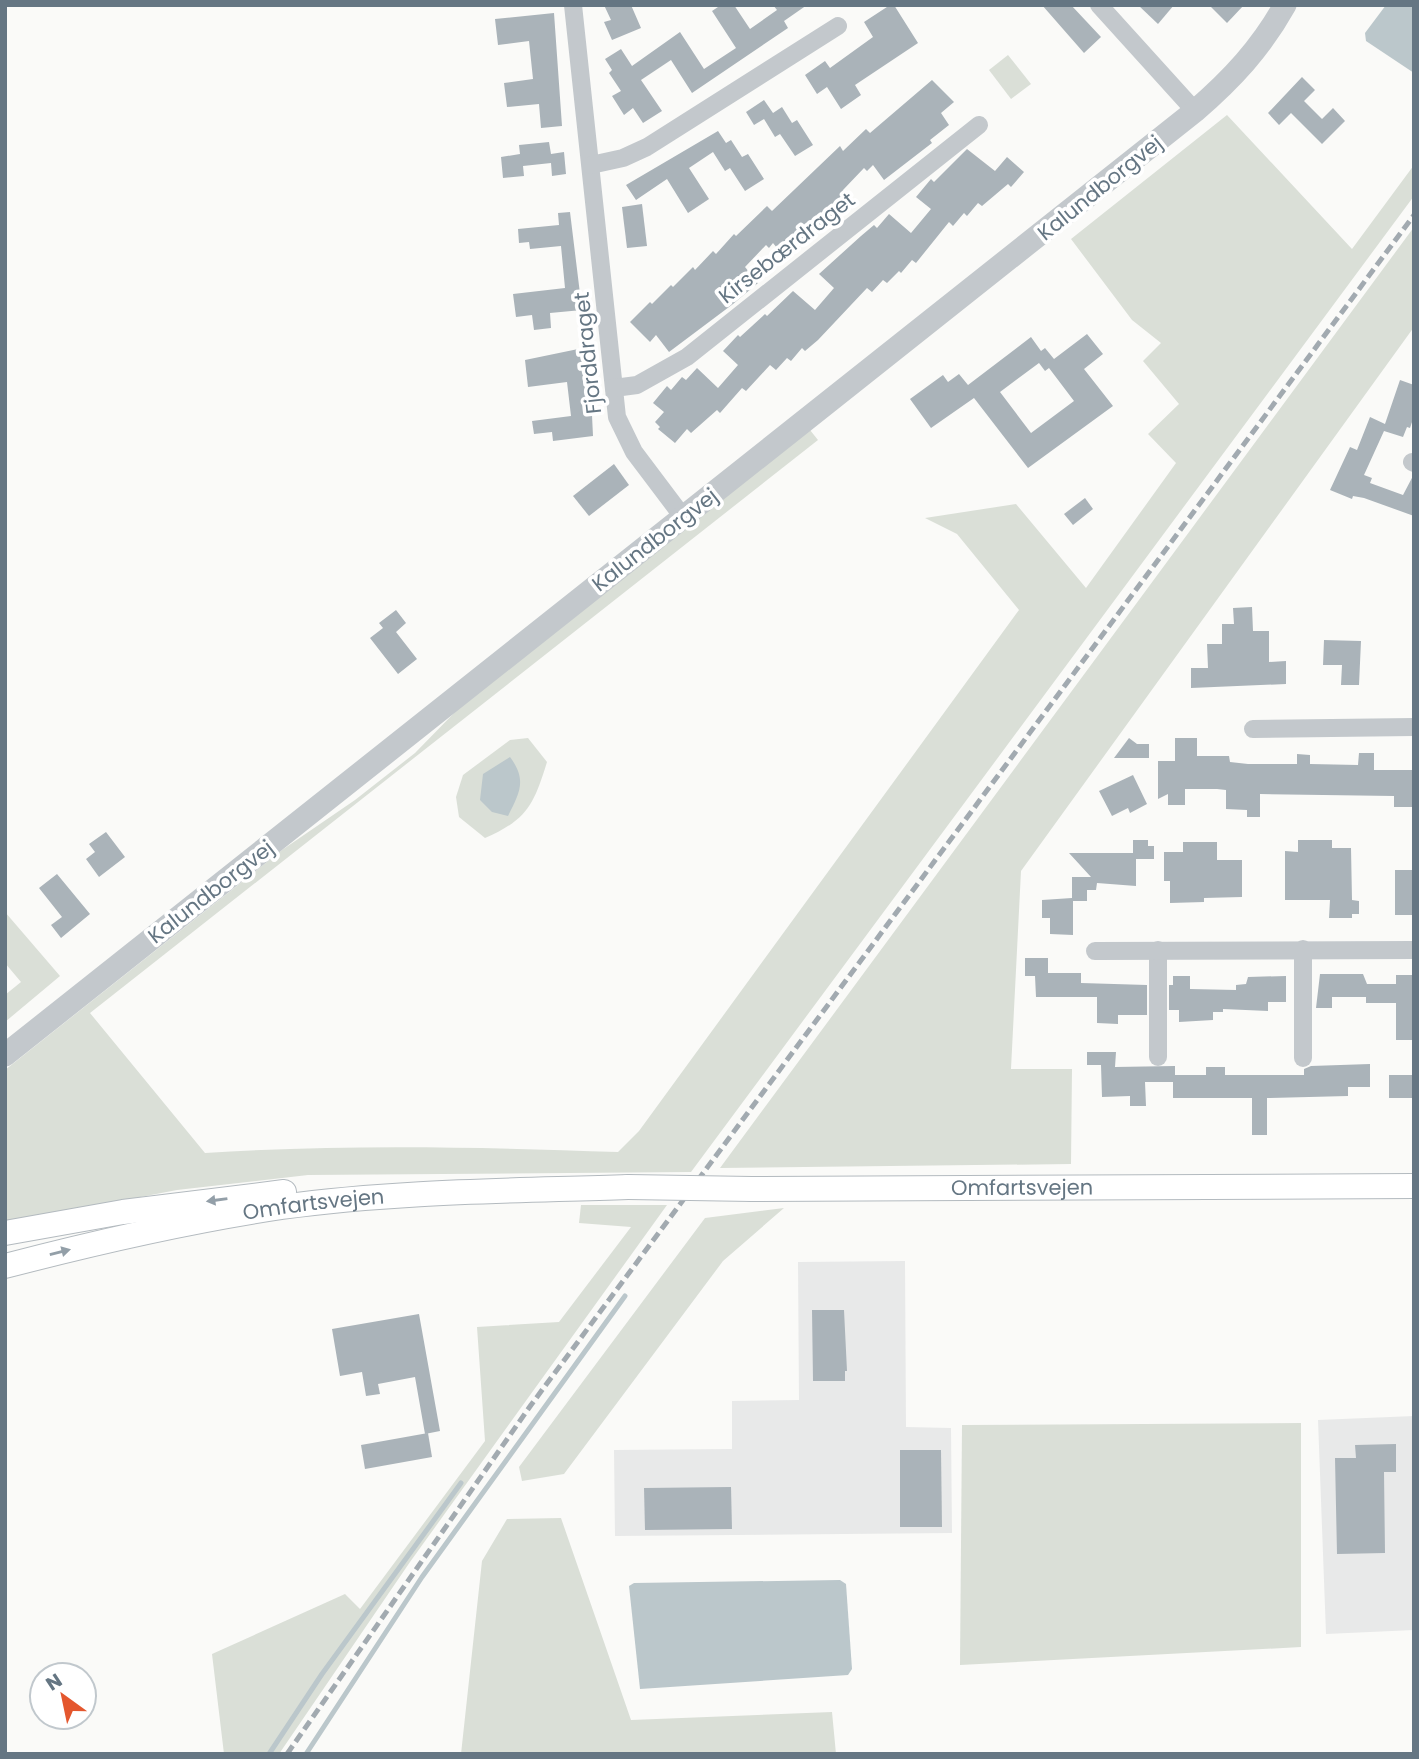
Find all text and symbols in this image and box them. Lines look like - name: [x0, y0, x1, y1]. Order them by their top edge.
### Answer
- street label: Kalundborgvej: [1031, 128, 1168, 247]
- street label: Kirsebærdraget: [712, 185, 861, 310]
- street label: Fjorddraget: [567, 291, 608, 415]
- street label: Kalundborgvej: [586, 481, 724, 598]
- street label: Kalundborgvej: [142, 833, 280, 950]
- street label: Omfartsvejen: [951, 1172, 1093, 1202]
- street label: Omfartsvejen: [240, 1181, 385, 1227]
- one-way arrow: [206, 1194, 228, 1205]
- one-way arrow: [49, 1246, 71, 1257]
- north arrow: [28, 1661, 98, 1731]
- text: N: [41, 1667, 67, 1697]

